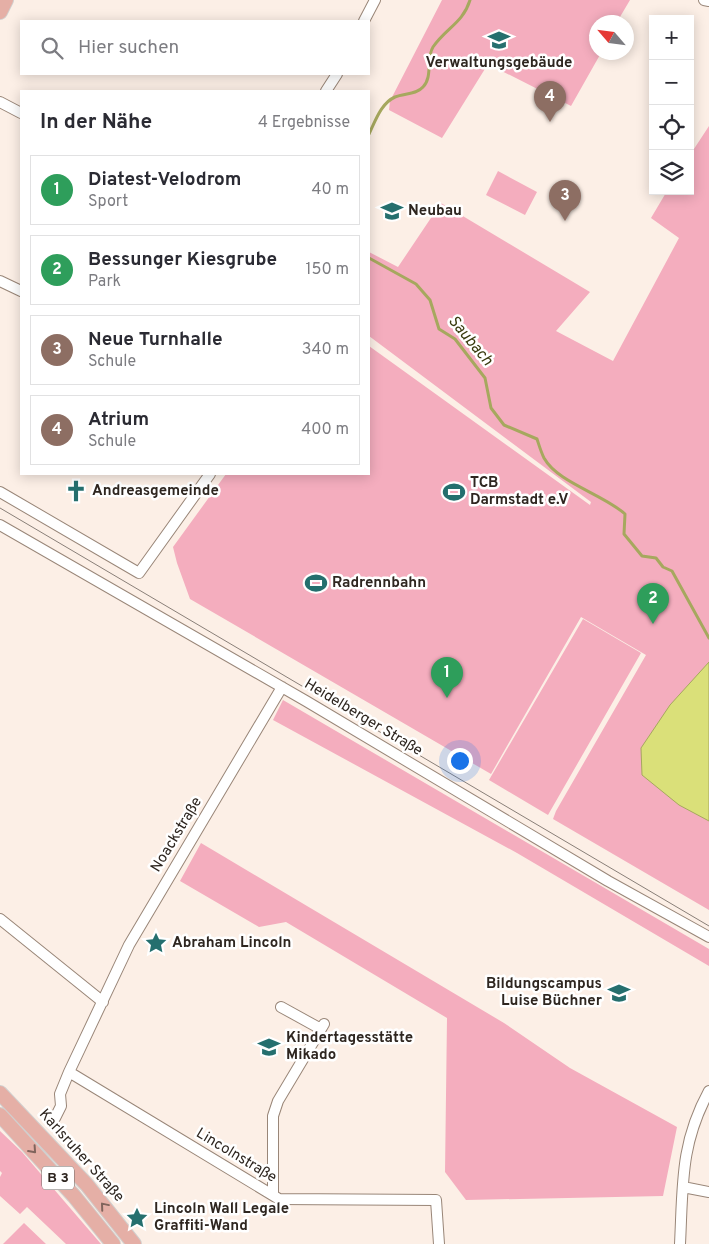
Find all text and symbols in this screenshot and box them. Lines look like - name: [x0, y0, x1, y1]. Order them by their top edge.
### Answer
- north arrow: [589, 15, 634, 60]
- map controls: [649, 15, 694, 195]
- button: +: [649, 15, 694, 60]
- search box: [20, 20, 370, 75]
- school or university icon: Verwaltungsgebäude: [486, 27, 512, 53]
- icon: search: [38, 34, 66, 62]
- text: Hier suchen: [78, 36, 179, 60]
- place label: Verwaltungsgebäude: [426, 54, 572, 73]
- button: −: [649, 60, 694, 105]
- pin: 4: [534, 81, 566, 122]
- button: locate: [649, 105, 694, 150]
- text: In der Nähe: [40, 109, 152, 136]
- text: 4 Ergebnisse: [258, 113, 350, 133]
- button: layers: [649, 150, 694, 195]
- text: Diatest-Velodrom: [88, 168, 241, 192]
- text: 1: [54, 180, 60, 200]
- text: 40 m: [311, 180, 349, 200]
- pin: 3: [549, 180, 581, 221]
- text: Sport: [88, 192, 128, 212]
- school or university icon: Neubau: [379, 198, 405, 224]
- place label: Neubau: [408, 202, 462, 221]
- text: Bessunger Kiesgrube: [88, 248, 277, 272]
- text: 2: [52, 260, 62, 280]
- text: 150 m: [306, 260, 349, 280]
- text: Park: [88, 272, 121, 292]
- water label: Saubach: [443, 312, 497, 370]
- text: Neue Turnhalle: [88, 328, 223, 352]
- text: 3: [52, 340, 62, 360]
- text: 340 m: [302, 340, 349, 360]
- text: Schule: [88, 352, 136, 372]
- text: Atrium: [88, 408, 149, 432]
- text: 4: [52, 420, 62, 440]
- text: 400 m: [301, 420, 349, 440]
- text: Schule: [88, 432, 136, 452]
- place label: TCB Darmstadt e.V: [470, 474, 568, 510]
- church icon: Andreasgemeinde: [63, 478, 89, 504]
- sports icon: TCB Darmstadt e.V: [441, 479, 467, 505]
- place label: Andreasgemeinde: [92, 482, 219, 501]
- sports icon: Radrennbahn: [303, 570, 329, 596]
- place label: Radrennbahn: [332, 574, 426, 593]
- pin: 2: [637, 583, 669, 624]
- pin: 1: [431, 657, 463, 698]
- street label: Heidelberger Straße: [300, 675, 426, 761]
- your location: [447, 748, 473, 774]
- street label: Noackstraße: [147, 794, 207, 876]
- place icon: Abraham Lincoln: [143, 930, 169, 956]
- place label: Abraham Lincoln: [172, 934, 291, 953]
- place label: Bildungscampus Luise Büchner: [486, 975, 603, 1011]
- school or university icon: Bildungscampus Luise Büchner: [606, 980, 632, 1006]
- place label: Kindertagesstätte Mikado: [286, 1029, 413, 1065]
- school or university icon: Kindertagesstätte Mikado: [256, 1034, 282, 1060]
- street label: Karlsruher Straße: [34, 1106, 128, 1206]
- street label: Lincolnstraße: [192, 1124, 280, 1188]
- one-way arrow: [28, 1145, 37, 1154]
- road number: B 3: [42, 1166, 74, 1190]
- place label: Lincoln Wall Legale Graffiti-Wand: [154, 1200, 289, 1236]
- one-way arrow: [101, 1203, 110, 1212]
- place icon: Lincoln Wall Legale Graffiti-Wand: [124, 1205, 150, 1231]

